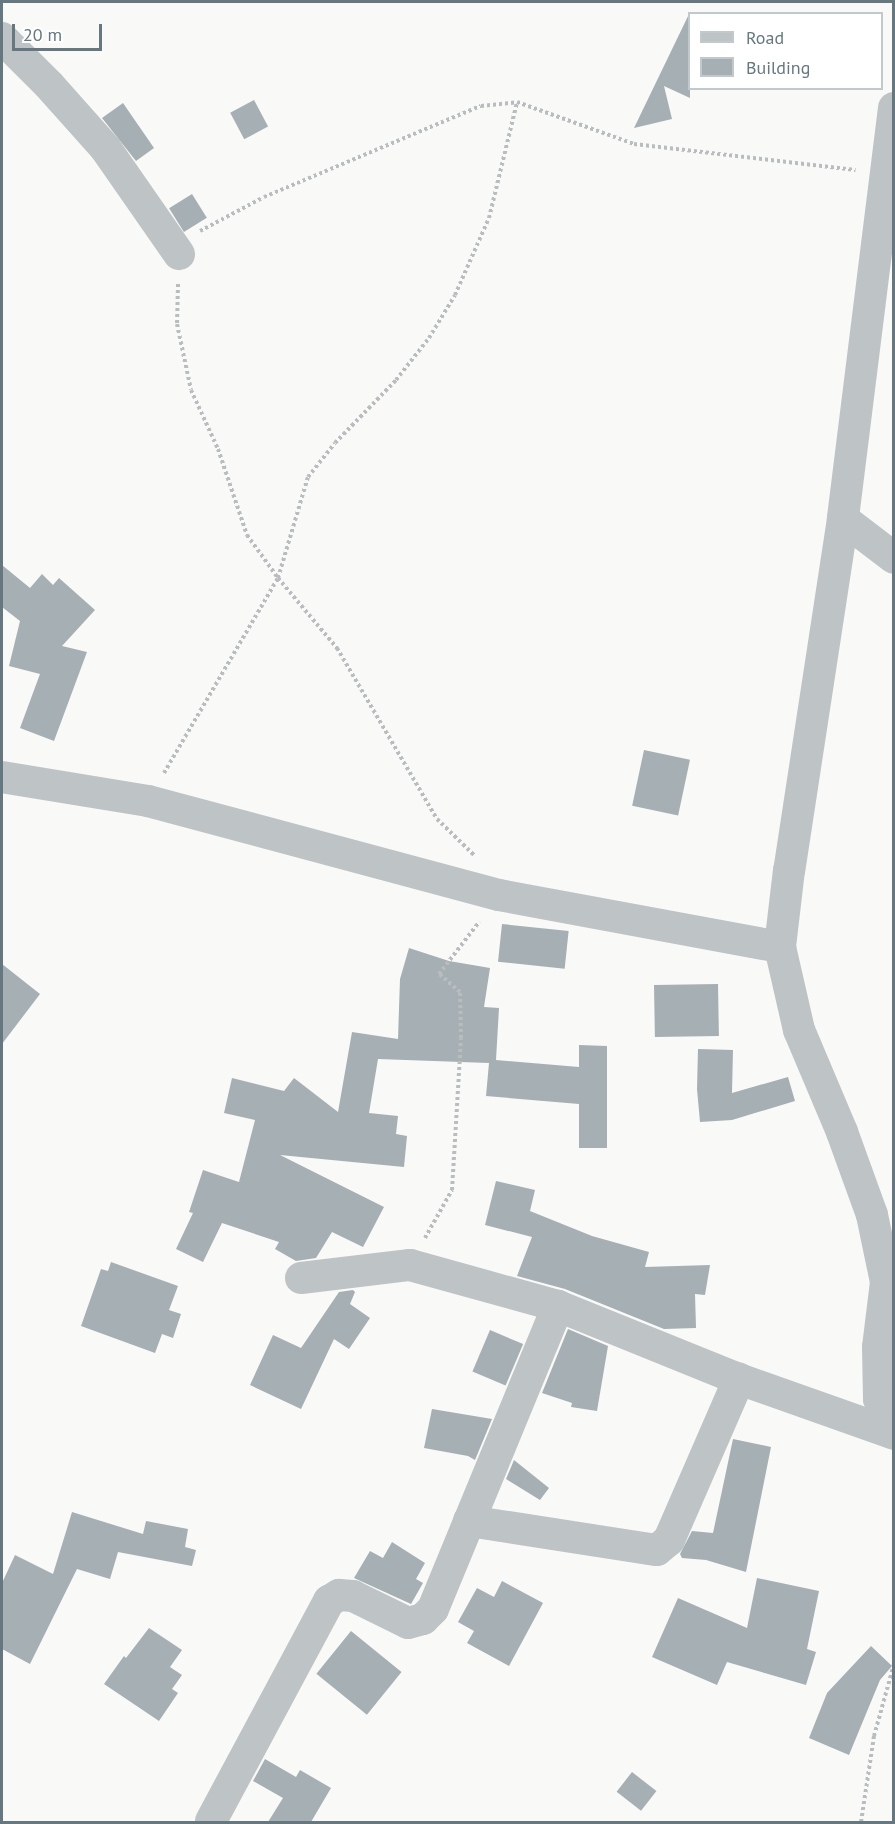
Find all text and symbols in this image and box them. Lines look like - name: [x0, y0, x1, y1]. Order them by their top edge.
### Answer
- scale bar: [15, 12, 105, 50]
- legend: [688, 12, 883, 90]
- text: 20 m: [23, 23, 62, 46]
- text: Road: [746, 26, 784, 49]
- text: Building: [746, 56, 810, 79]

